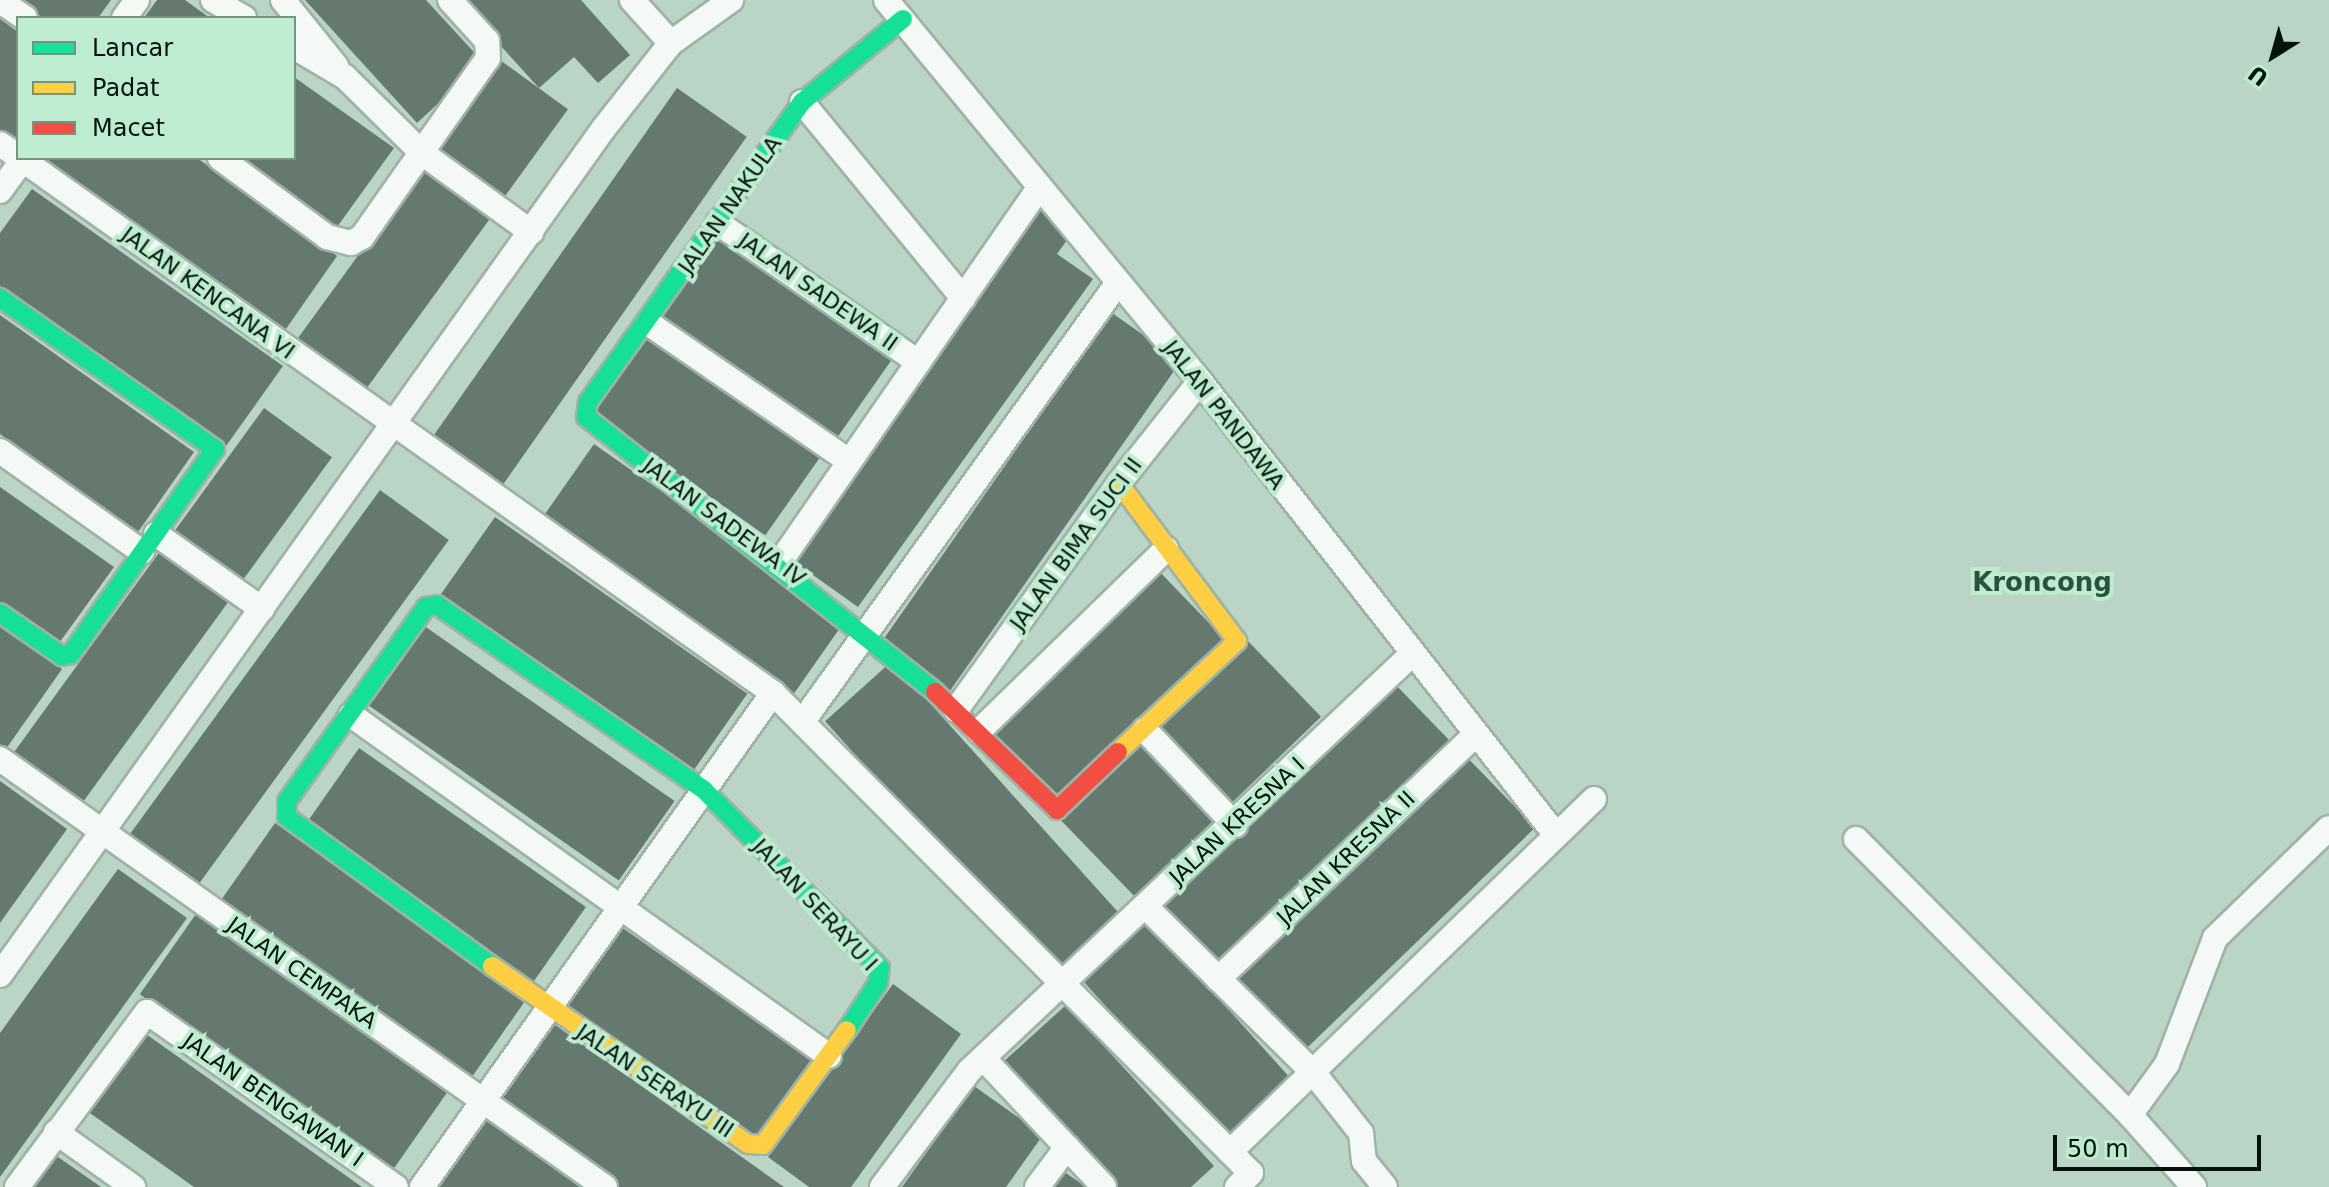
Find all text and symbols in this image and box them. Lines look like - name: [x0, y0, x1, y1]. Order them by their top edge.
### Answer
- legend: [16, 16, 296, 160]
- north arrow: [2233, 16, 2313, 96]
- text: Lancar: [92, 34, 173, 62]
- text: U: [2244, 60, 2273, 91]
- text: Padat: [92, 74, 159, 102]
- text: Macet: [92, 114, 165, 142]
- street label: JALAN NAKULA: [673, 131, 787, 279]
- street label: JALAN KENCANA VI: [116, 221, 300, 365]
- street label: JALAN SADEWA II: [733, 227, 903, 357]
- street label: JALAN PANDAWA: [1158, 335, 1290, 495]
- street label: JALAN SADEWA IV: [637, 452, 811, 592]
- street label: JALAN BIMA SUCI II: [1005, 453, 1147, 635]
- district label: Kroncong: [1972, 567, 2112, 599]
- street label: JALAN KRESNA I: [1164, 752, 1310, 890]
- street label: JALAN KRESNA II: [1272, 785, 1420, 931]
- street label: JALAN SERAYU I: [747, 833, 883, 977]
- street label: JALAN CEMPAKA: [222, 912, 382, 1034]
- street label: JALAN SERAYU III: [571, 1019, 739, 1143]
- street label: JALAN BENGAWAN I: [178, 1028, 368, 1172]
- scale bar: [2057, 1119, 2265, 1169]
- text: 50 m: [2067, 1135, 2129, 1163]

